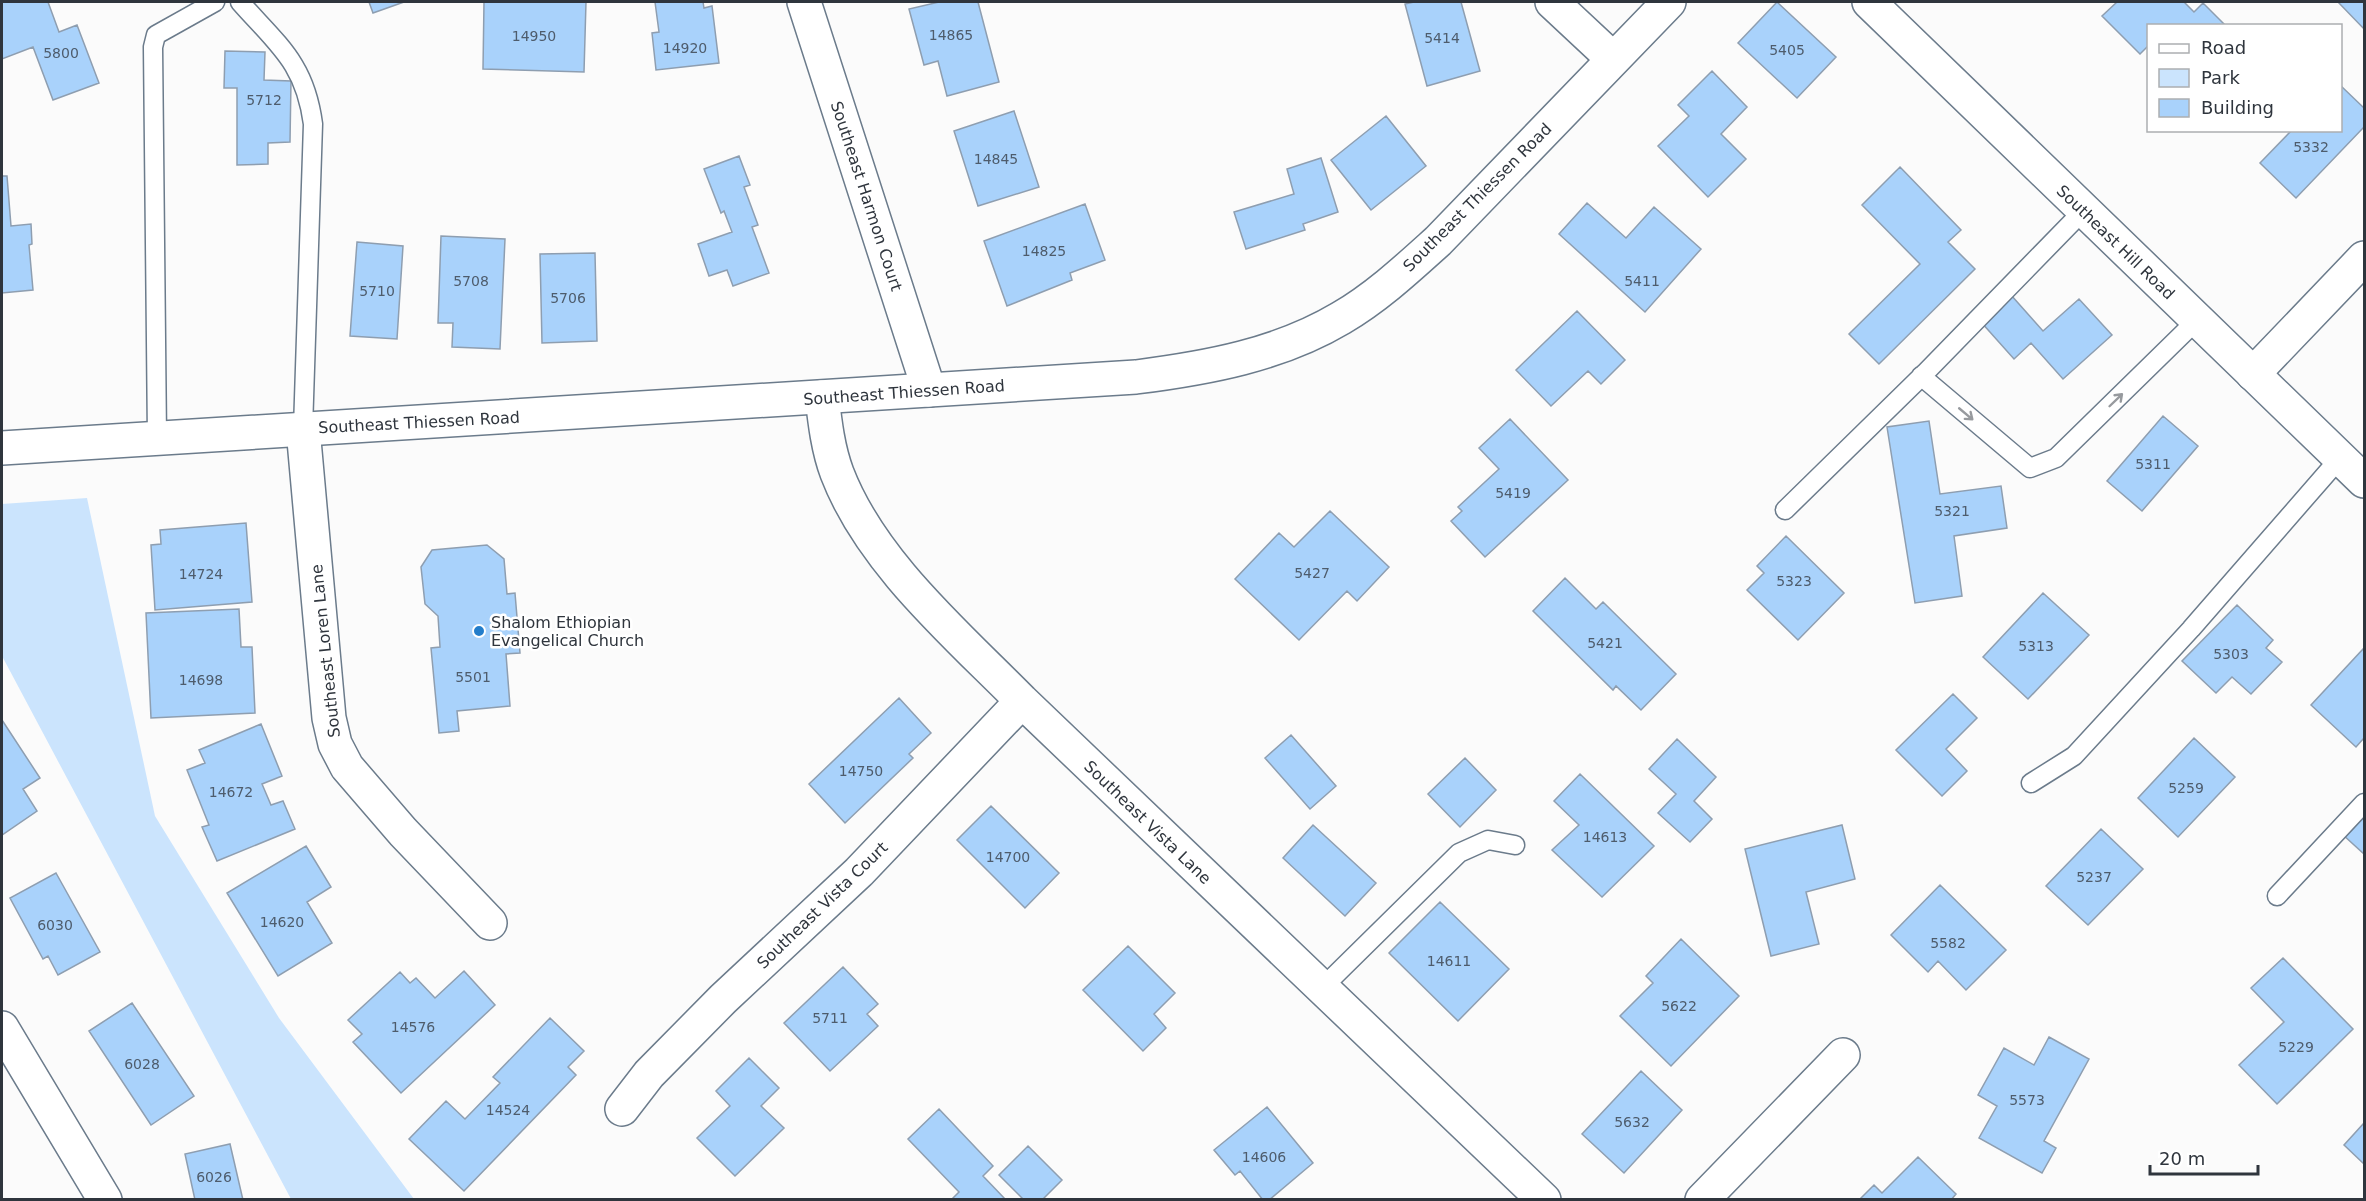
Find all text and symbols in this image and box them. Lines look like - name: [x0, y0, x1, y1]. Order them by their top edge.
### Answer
- legend: [2147, 24, 2342, 132]
- house number: 14865: [929, 27, 973, 43]
- house number: 14950: [512, 28, 556, 44]
- house number: 5414: [1424, 30, 1460, 46]
- text: Road: [2201, 37, 2246, 58]
- house number: 14920: [663, 40, 707, 56]
- house number: 5405: [1769, 42, 1805, 58]
- house number: 5800: [43, 45, 79, 61]
- text: Park: [2201, 67, 2240, 88]
- house number: 5712: [246, 92, 282, 108]
- text: Building: [2201, 97, 2274, 118]
- street label: Southeast Harmon Court: [827, 99, 906, 293]
- street label: Southeast Thiessen Road: [1399, 119, 1555, 275]
- house number: 5332: [2293, 139, 2329, 155]
- house number: 14845: [974, 151, 1018, 167]
- street label: Southeast Hill Road: [2053, 181, 2179, 304]
- house number: 14825: [1022, 243, 1066, 259]
- house number: 5708: [453, 273, 489, 289]
- house number: 5411: [1624, 273, 1660, 289]
- house number: 5710: [359, 283, 395, 299]
- house number: 5706: [550, 290, 586, 306]
- street label: Southeast Thiessen Road: [803, 376, 1005, 409]
- one-way arrow: [2108, 393, 2123, 407]
- one-way arrow: [1958, 407, 1973, 421]
- street label: Southeast Thiessen Road: [318, 408, 520, 437]
- house number: 5311: [2135, 456, 2171, 472]
- house number: 5419: [1495, 485, 1531, 501]
- house number: 5321: [1934, 503, 1970, 519]
- street label: Southeast Loren Lane: [307, 563, 344, 739]
- house number: 5427: [1294, 565, 1330, 581]
- house number: 14724: [179, 566, 223, 582]
- house number: 5323: [1776, 573, 1812, 589]
- place label: Shalom Ethiopian Evangelical Church: [491, 613, 644, 650]
- marker: Shalom Ethiopian Evangelical Church: [472, 624, 486, 638]
- house number: 5421: [1587, 635, 1623, 651]
- house number: 5313: [2018, 638, 2054, 654]
- house number: 5303: [2213, 646, 2249, 662]
- house number: 5501: [455, 669, 491, 685]
- house number: 14698: [179, 672, 223, 688]
- street label: Southeast Vista Lane: [1080, 757, 1215, 888]
- house number: 14750: [839, 763, 883, 779]
- house number: 5259: [2168, 780, 2204, 796]
- house number: 14672: [209, 784, 253, 800]
- house number: 14613: [1583, 829, 1627, 845]
- street label: Southeast Vista Court: [753, 838, 892, 973]
- house number: 14700: [986, 849, 1030, 865]
- house number: 5237: [2076, 869, 2112, 885]
- house number: 14620: [260, 914, 304, 930]
- house number: 6030: [37, 917, 73, 933]
- house number: 5582: [1930, 935, 1966, 951]
- house number: 14611: [1427, 953, 1471, 969]
- house number: 5622: [1661, 998, 1697, 1014]
- house number: 5711: [812, 1010, 848, 1026]
- house number: 14576: [391, 1019, 435, 1035]
- house number: 5229: [2278, 1039, 2314, 1055]
- house number: 6028: [124, 1056, 160, 1072]
- house number: 5573: [2009, 1092, 2045, 1108]
- house number: 14524: [486, 1102, 530, 1118]
- house number: 5632: [1614, 1114, 1650, 1130]
- scale bar: [2150, 1138, 2258, 1176]
- text: 20 m: [2159, 1148, 2205, 1169]
- house number: 14606: [1242, 1149, 1286, 1165]
- house number: 6026: [196, 1169, 232, 1185]

